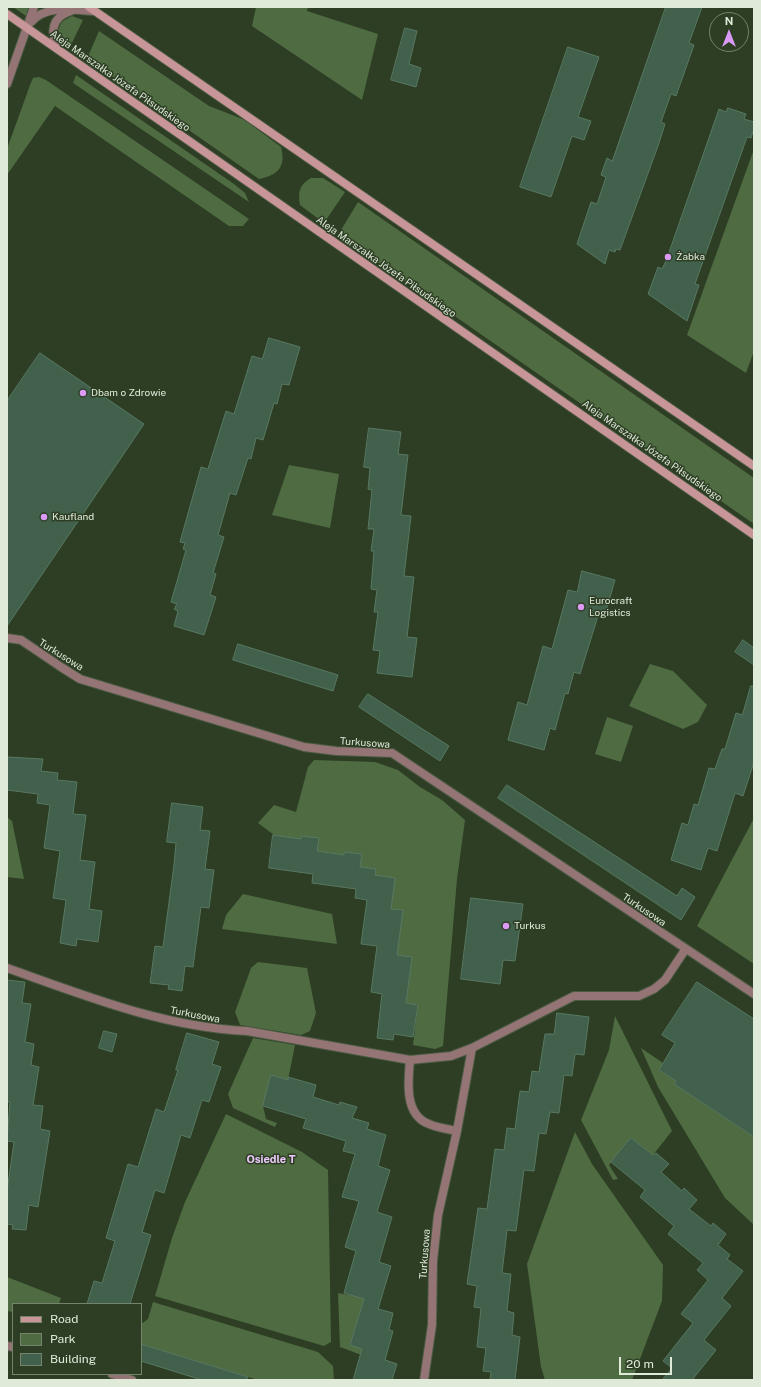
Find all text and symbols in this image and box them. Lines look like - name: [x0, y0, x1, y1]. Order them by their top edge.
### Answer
- north arrow: [709, 12, 749, 52]
- text: N: [725, 15, 733, 27]
- street label: Aleja Marszałka Józefa Piłsudskiego: [48, 28, 192, 134]
- street label: Aleja Marszałka Józefa Piłsudskiego: [314, 214, 458, 320]
- place label: Żabka: [676, 251, 705, 263]
- marker: Żabka: [663, 252, 673, 262]
- place label: Dbam o Zdrowie: [91, 387, 166, 399]
- marker: Dbam o Zdrowie: [78, 388, 88, 398]
- street label: Aleja Marszałka Józefa Piłsudskiego: [580, 398, 724, 504]
- place label: Kaufland: [52, 511, 94, 523]
- marker: Kaufland: [39, 512, 49, 522]
- place label: Eurocraft Logistics: [589, 595, 632, 618]
- marker: Eurocraft Logistics: [576, 602, 586, 612]
- street label: Turkusowa: [36, 637, 86, 673]
- street label: Turkusowa: [339, 735, 391, 751]
- street label: Turkusowa: [620, 891, 668, 929]
- place label: Turkus: [514, 920, 546, 932]
- marker: Turkus: [501, 921, 511, 931]
- street label: Turkusowa: [169, 1004, 221, 1026]
- district label: Osiedle T: [247, 1153, 295, 1167]
- street label: Turkusowa: [417, 1228, 433, 1280]
- legend: [12, 1303, 142, 1375]
- text: Road: [50, 1312, 78, 1326]
- text: Park: [50, 1332, 76, 1346]
- scale bar: [621, 1349, 674, 1375]
- text: Building: [50, 1352, 96, 1366]
- text: 20 m: [626, 1357, 654, 1371]

